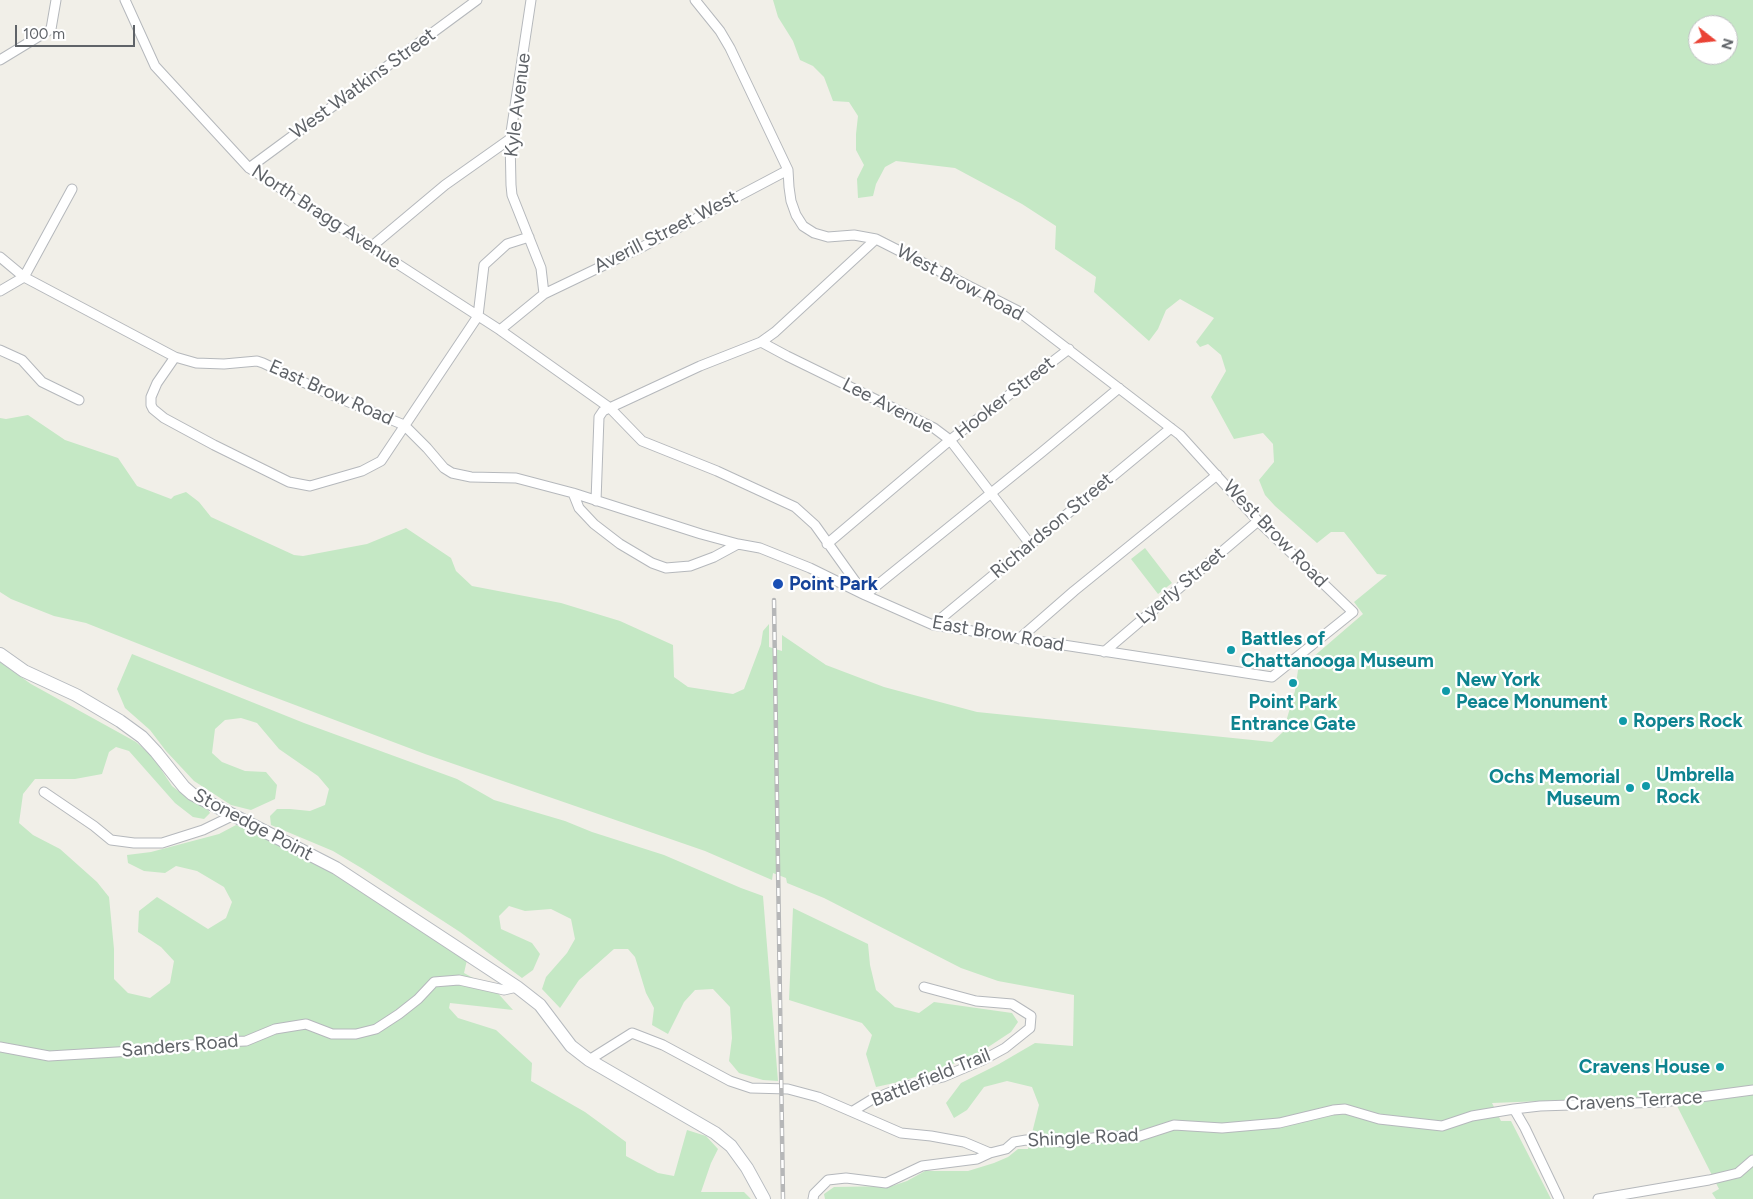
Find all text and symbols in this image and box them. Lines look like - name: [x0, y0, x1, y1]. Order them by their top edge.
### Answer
- scale bar: [18, 15, 138, 47]
- north arrow: [1688, 15, 1738, 65]
- street label: West Watkins Street: [286, 24, 440, 144]
- text: 100 m: [23, 25, 65, 43]
- text: N: [1717, 36, 1737, 52]
- street label: Kyle Avenue: [500, 52, 536, 158]
- street label: North Bragg Avenue: [247, 160, 405, 274]
- street label: Averill Street West: [590, 186, 742, 278]
- street label: West Brow Road: [893, 240, 1027, 326]
- street label: Hooker Street: [951, 352, 1059, 444]
- street label: East Brow Road: [265, 355, 397, 431]
- street label: Lee Avenue: [838, 373, 938, 439]
- street label: Richardson Street: [986, 468, 1118, 584]
- street label: West Brow Road: [1218, 475, 1332, 593]
- street label: Lyerly Street: [1132, 542, 1230, 630]
- place label: Point Park: [789, 573, 878, 595]
- marker: Point Park: [771, 577, 785, 591]
- street label: East Brow Road: [930, 611, 1066, 657]
- place label: Battles of Chattanooga Museum: [1241, 628, 1434, 672]
- marker: Battles of Chattanooga Museum: [1225, 644, 1237, 656]
- place label: New York Peace Monument: [1456, 669, 1608, 713]
- marker: Point Park Entrance Gate: [1287, 677, 1299, 689]
- marker: New York Peace Monument: [1440, 685, 1452, 697]
- place label: Point Park Entrance Gate: [1230, 691, 1356, 735]
- place label: Ropers Rock: [1633, 710, 1743, 732]
- marker: Ropers Rock: [1617, 715, 1629, 727]
- place label: Umbrella Rock: [1656, 764, 1734, 808]
- place label: Ochs Memorial Museum: [1489, 766, 1620, 810]
- marker: Umbrella Rock: [1640, 780, 1652, 792]
- marker: Ochs Memorial Museum: [1624, 782, 1636, 794]
- street label: Stonedge Point: [189, 784, 317, 866]
- street label: Sanders Road: [121, 1030, 239, 1062]
- street label: Battlefield Trail: [868, 1044, 994, 1112]
- place label: Cravens House: [1579, 1056, 1710, 1078]
- marker: Cravens House: [1714, 1061, 1726, 1073]
- street label: Cravens Terrace: [1565, 1086, 1703, 1116]
- street label: Shingle Road: [1027, 1124, 1139, 1152]

